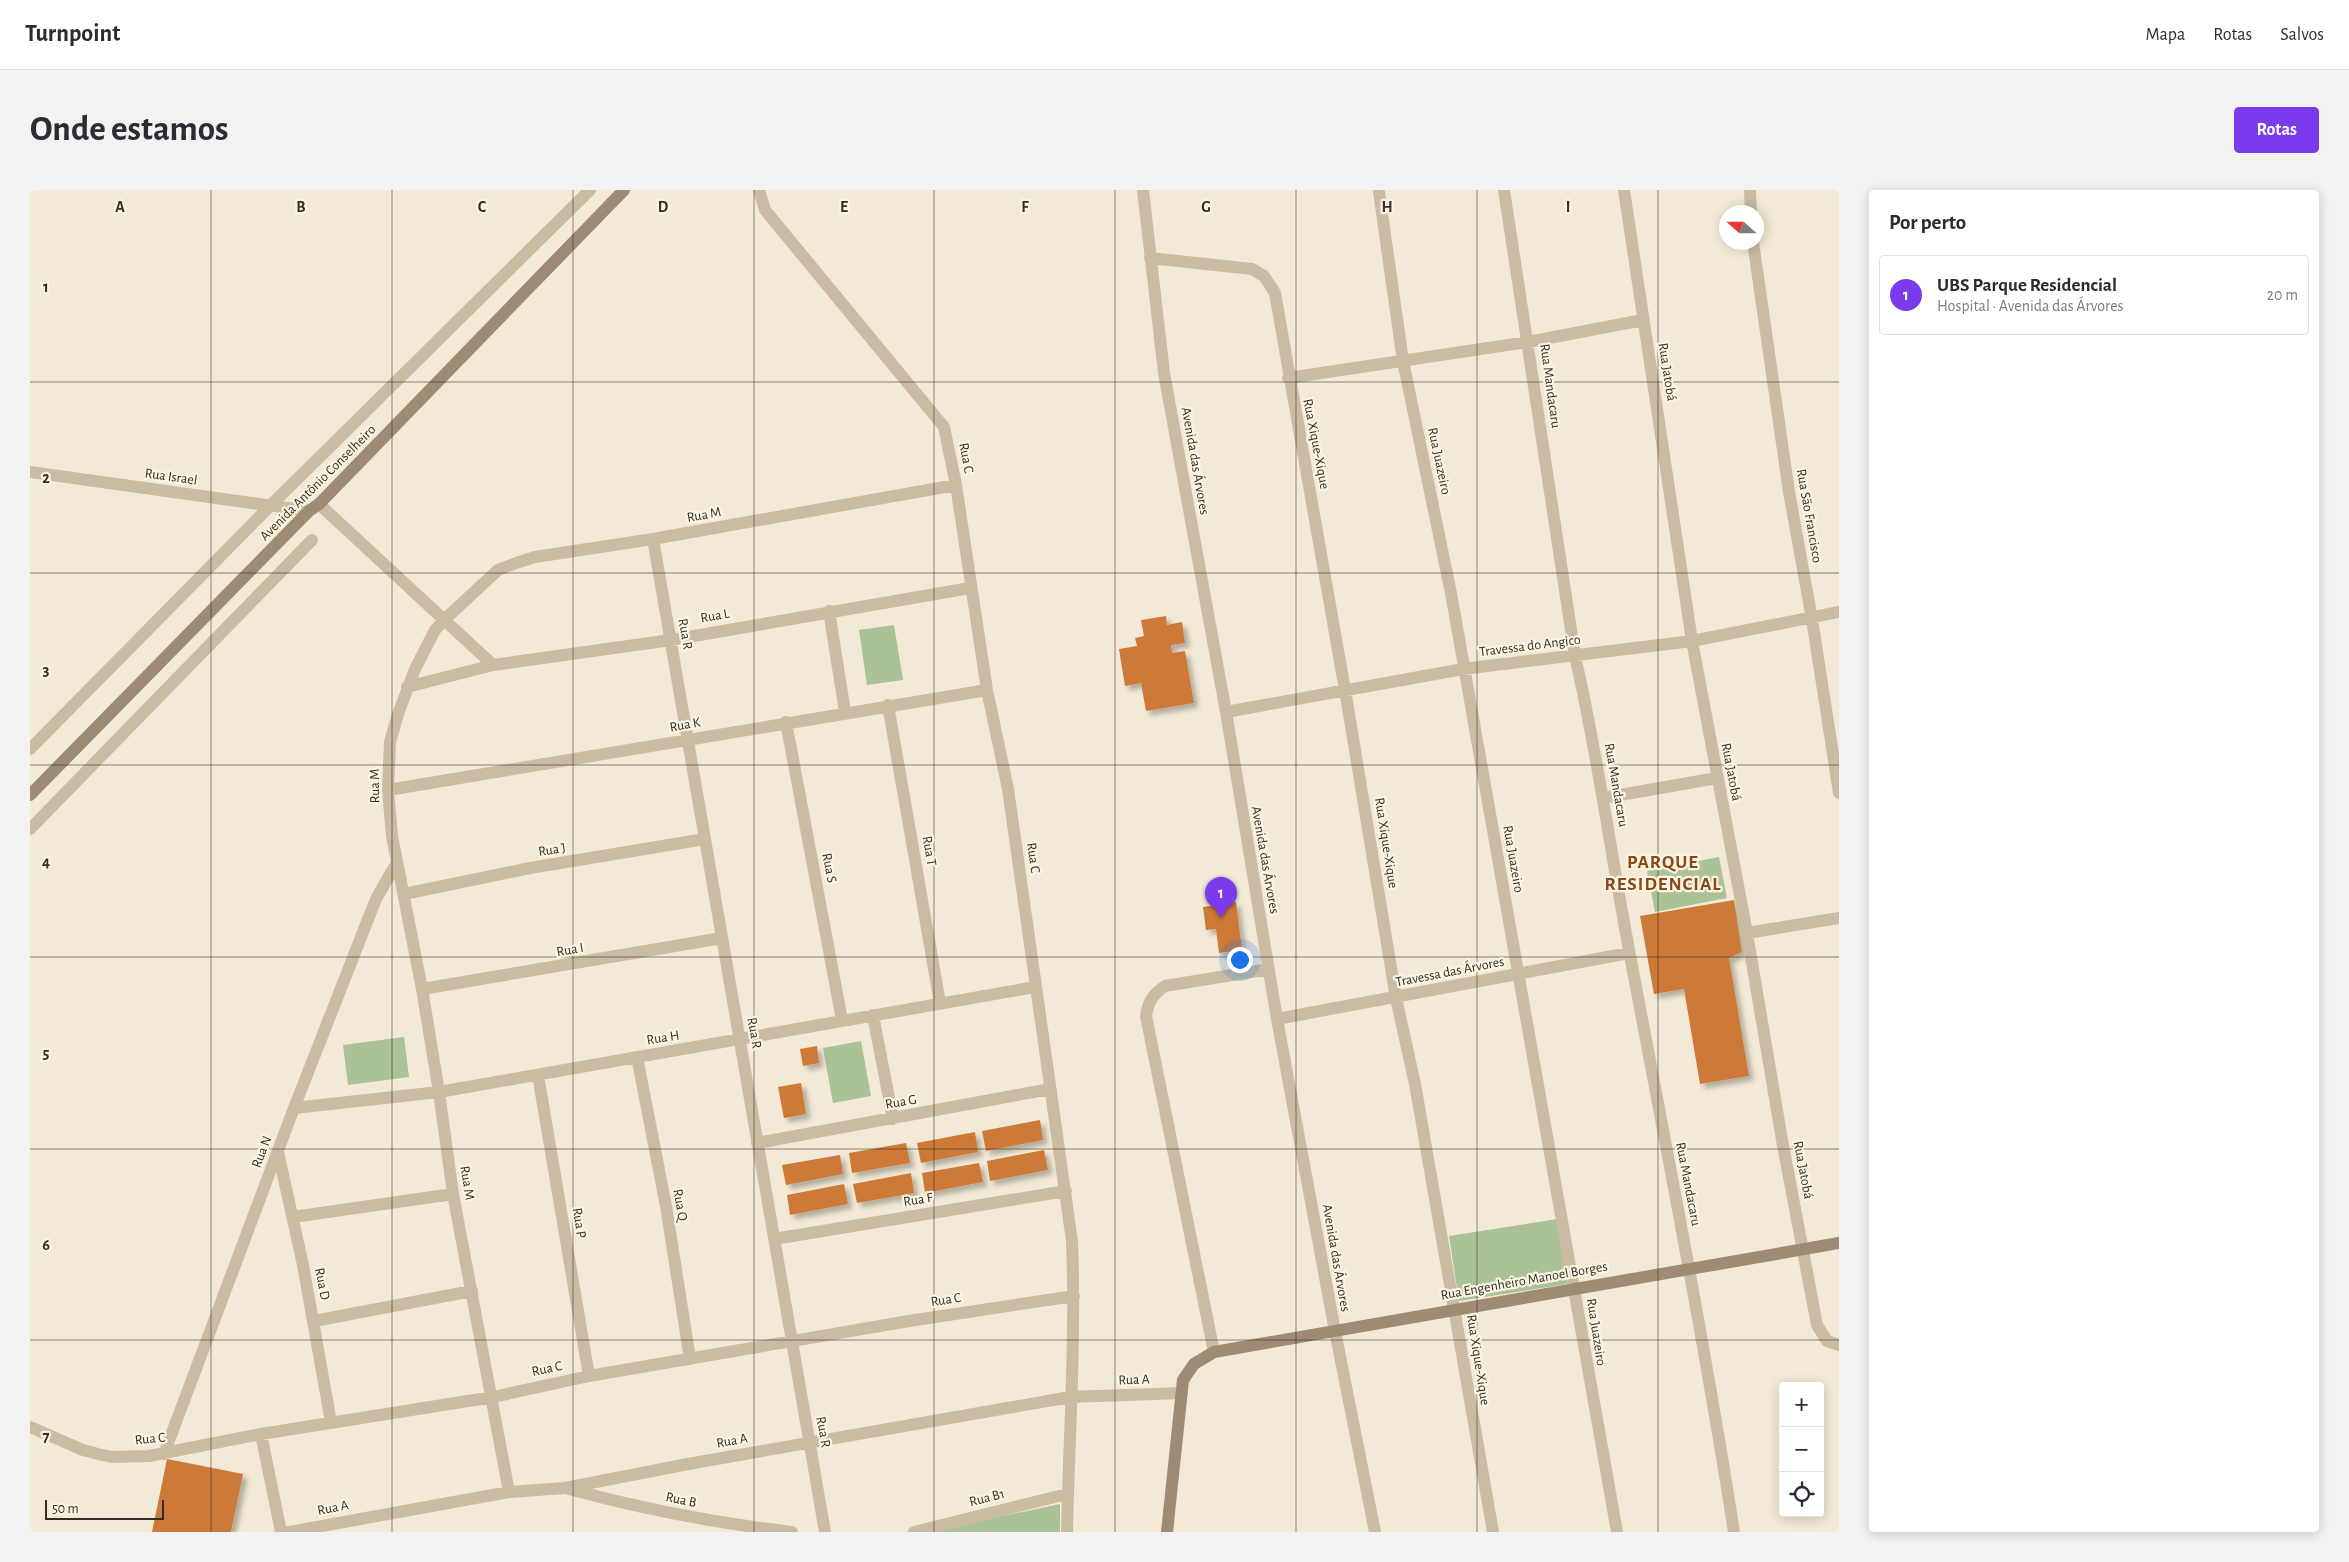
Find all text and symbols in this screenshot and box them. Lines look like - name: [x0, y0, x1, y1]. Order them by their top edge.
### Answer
- text: Turnpoint: [25, 22, 120, 46]
- text: Mapa: [2146, 26, 2185, 44]
- text: Rotas: [2213, 26, 2252, 44]
- text: Salvos: [2280, 26, 2324, 44]
- button: Rotas: [2234, 107, 2319, 153]
- text: Onde estamos: [30, 112, 229, 147]
- text: A: [115, 199, 125, 215]
- text: B: [296, 199, 306, 215]
- text: C: [478, 199, 487, 215]
- text: D: [658, 199, 669, 215]
- text: E: [840, 199, 848, 215]
- text: F: [1021, 199, 1029, 215]
- text: G: [1201, 199, 1211, 215]
- text: H: [1381, 199, 1393, 215]
- text: I: [1566, 199, 1570, 215]
- north arrow: [1719, 205, 1764, 250]
- text: Por perto: [1889, 212, 1966, 233]
- text: UBS Parque Residencial: [1937, 276, 2117, 295]
- text: 1: [43, 279, 49, 295]
- text: 1: [1903, 287, 1909, 303]
- text: 20 m: [2267, 287, 2298, 303]
- text: Hospital · Avenida das Árvores: [1937, 298, 2124, 314]
- street label: Rua Jatobá: [1655, 342, 1679, 403]
- street label: Rua Mandacaru: [1537, 343, 1563, 429]
- street label: Rua Xique-Xique: [1300, 398, 1332, 490]
- street label: Avenida das Árvores: [1179, 406, 1214, 516]
- street label: Avenida Antônio Conselheiro: [257, 422, 379, 544]
- street label: Rua Juazeiro: [1425, 426, 1453, 496]
- street label: Rua C: [956, 442, 976, 474]
- street label: Rua Israel: [144, 466, 198, 488]
- street label: Rua São Francisco: [1794, 468, 1824, 564]
- text: 2: [42, 470, 50, 486]
- street label: Rua M: [686, 505, 722, 525]
- street label: Rua L: [699, 607, 731, 625]
- street label: Rua R: [675, 617, 695, 651]
- street label: Travessa do Angico: [1479, 633, 1582, 659]
- text: 3: [43, 662, 50, 678]
- street label: Rua K: [668, 715, 702, 735]
- street label: Rua Mandacaru: [1602, 742, 1630, 828]
- street label: Rua Jatobá: [1719, 742, 1744, 803]
- street label: Rua M: [368, 769, 382, 803]
- street label: Rua Xique-Xique: [1372, 797, 1400, 889]
- street label: Avenida das Árvores: [1249, 805, 1284, 915]
- street label: Rua Juazeiro: [1500, 824, 1526, 894]
- street label: Rua T: [919, 835, 939, 867]
- street label: Rua J: [537, 841, 567, 859]
- street label: Rua C: [1024, 842, 1042, 874]
- street label: Rua S: [819, 852, 839, 884]
- district label: PARQUE RESIDENCIAL: [1604, 853, 1722, 894]
- text: 4: [42, 854, 50, 870]
- pin: 1: [1205, 877, 1237, 918]
- street label: Rua I: [555, 941, 585, 959]
- your location: [1227, 947, 1253, 973]
- street label: Travessa das Árvores: [1394, 952, 1506, 989]
- street label: Rua R: [744, 1016, 764, 1050]
- street label: Rua H: [646, 1029, 680, 1047]
- text: 5: [43, 1045, 50, 1061]
- street label: Rua G: [884, 1092, 918, 1112]
- street label: Rua N: [250, 1134, 274, 1170]
- street label: Rua Jatobá: [1791, 1140, 1816, 1201]
- street label: Rua Mandacaru: [1673, 1141, 1703, 1227]
- street label: Rua M: [457, 1165, 477, 1201]
- street label: Rua Q: [670, 1188, 690, 1224]
- street label: Rua F: [902, 1191, 935, 1209]
- street label: Avenida das Árvores: [1320, 1203, 1355, 1313]
- street label: Rua P: [570, 1207, 588, 1239]
- text: 6: [42, 1237, 50, 1253]
- street label: Rua Engenheiro Manoel Borges: [1439, 1259, 1609, 1303]
- street label: Rua D: [312, 1267, 332, 1301]
- street label: Rua C: [930, 1291, 962, 1309]
- street label: Rua Juazeiro: [1584, 1297, 1608, 1367]
- street label: Rua Xique-Xique: [1464, 1314, 1492, 1406]
- street label: Rua C: [531, 1359, 563, 1379]
- street label: Rua A: [1118, 1372, 1150, 1388]
- map controls: [1779, 1382, 1824, 1517]
- button: +: [1779, 1382, 1824, 1427]
- street label: Rua R: [813, 1415, 833, 1449]
- button: −: [1779, 1427, 1824, 1472]
- text: 7: [43, 1429, 50, 1445]
- street label: Rua C: [134, 1430, 166, 1448]
- street label: Rua A: [715, 1431, 749, 1451]
- button: locate: [1779, 1472, 1824, 1517]
- street label: Rua B1: [968, 1487, 1006, 1509]
- street label: Rua B: [664, 1490, 698, 1510]
- scale bar: [45, 1497, 164, 1520]
- street label: Rua A: [316, 1498, 350, 1518]
- text: 50 m: [52, 1502, 79, 1516]

